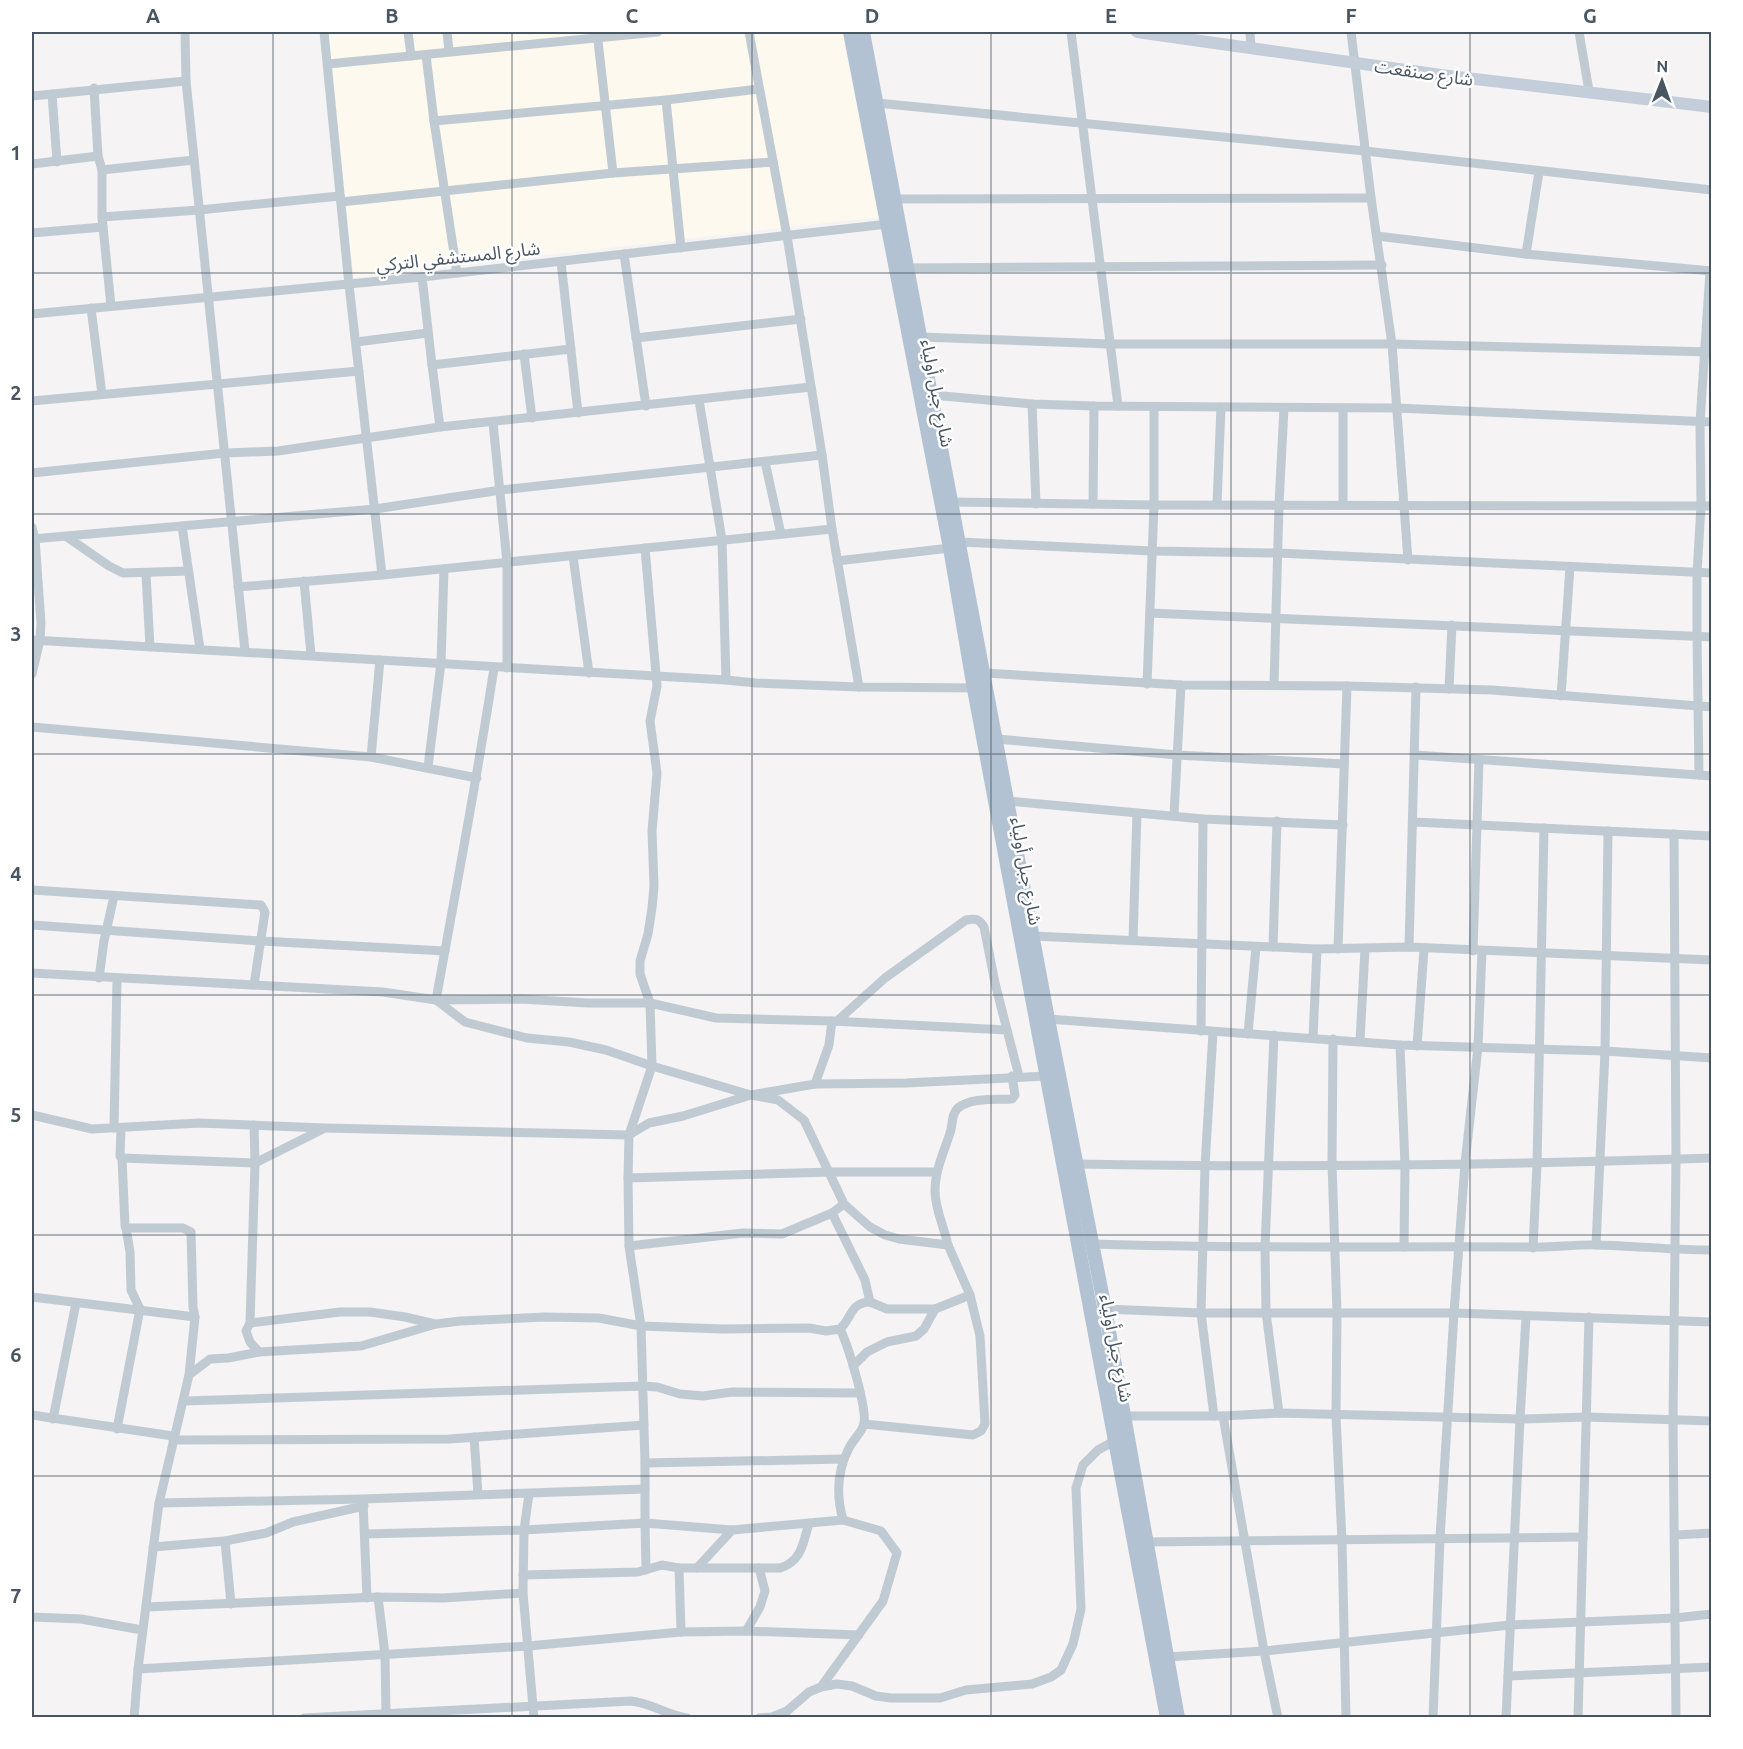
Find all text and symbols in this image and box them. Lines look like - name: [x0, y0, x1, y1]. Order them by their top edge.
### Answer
- text: A: [146, 4, 160, 27]
- text: B: [385, 4, 399, 27]
- text: C: [626, 4, 639, 27]
- text: D: [865, 4, 879, 27]
- text: E: [1105, 4, 1117, 27]
- text: F: [1345, 4, 1357, 27]
- text: G: [1583, 4, 1597, 27]
- north arrow: [1632, 51, 1692, 111]
- street label: شارع صنقعت: [1373, 55, 1475, 94]
- text: N: [1656, 57, 1668, 75]
- text: 1: [10, 141, 22, 164]
- street label: شارع المستشفي التركي: [375, 237, 542, 280]
- street label: شارع جبل أولياء: [913, 337, 959, 450]
- text: 2: [10, 381, 22, 404]
- text: 3: [10, 622, 22, 645]
- street label: شارع جبل أولياء: [1003, 815, 1047, 928]
- text: 4: [10, 862, 22, 885]
- text: 5: [10, 1103, 22, 1126]
- street label: شارع جبل أولياء: [1092, 1292, 1138, 1405]
- text: 6: [10, 1343, 22, 1366]
- text: 7: [10, 1584, 22, 1607]

